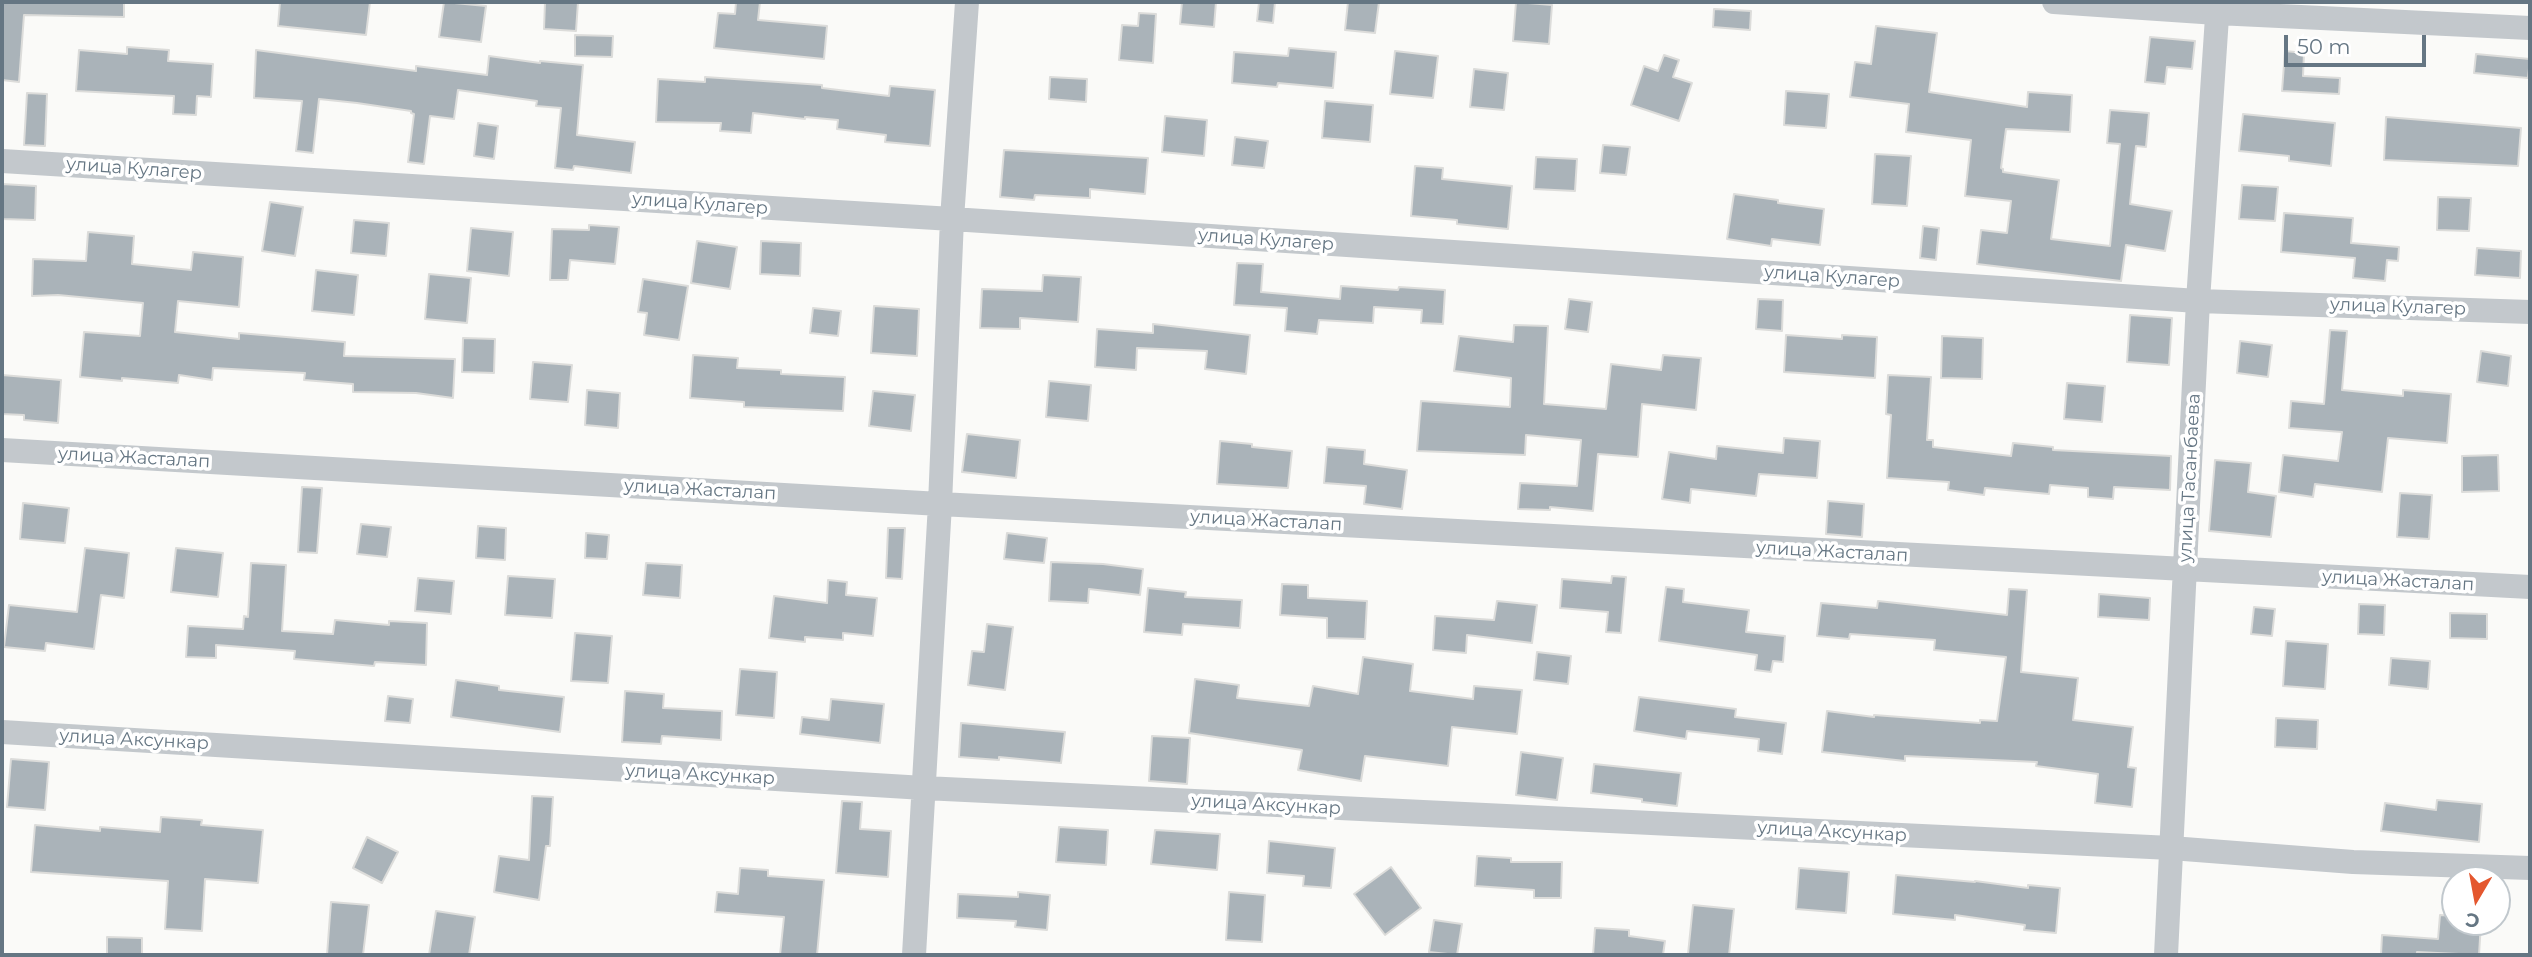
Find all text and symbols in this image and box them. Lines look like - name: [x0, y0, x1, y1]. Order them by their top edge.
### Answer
- scale bar: [2287, 21, 2429, 65]
- text: 50 m: [2297, 34, 2351, 59]
- street label: улица Кулагер: [65, 153, 203, 185]
- street label: улица Кулагер: [631, 188, 769, 220]
- street label: улица Кулагер: [1197, 224, 1335, 256]
- street label: улица Кулагер: [1763, 261, 1901, 293]
- street label: улица Кулагер: [2330, 294, 2466, 320]
- street label: улица Тасанбаева: [2175, 393, 2205, 563]
- street label: улица Жасталап: [57, 443, 211, 473]
- street label: улица Жасталап: [623, 475, 777, 505]
- street label: улица Жасталап: [1189, 506, 1343, 536]
- street label: улица Жасталап: [1755, 537, 1909, 567]
- street label: улица Жасталап: [2321, 566, 2475, 596]
- street label: улица Аксункар: [59, 725, 209, 755]
- street label: улица Аксункар: [625, 760, 775, 790]
- street label: улица Аксункар: [1191, 790, 1341, 820]
- street label: улица Аксункар: [1757, 817, 1907, 847]
- north arrow: [2441, 866, 2511, 936]
- text: С: [2464, 908, 2481, 933]

